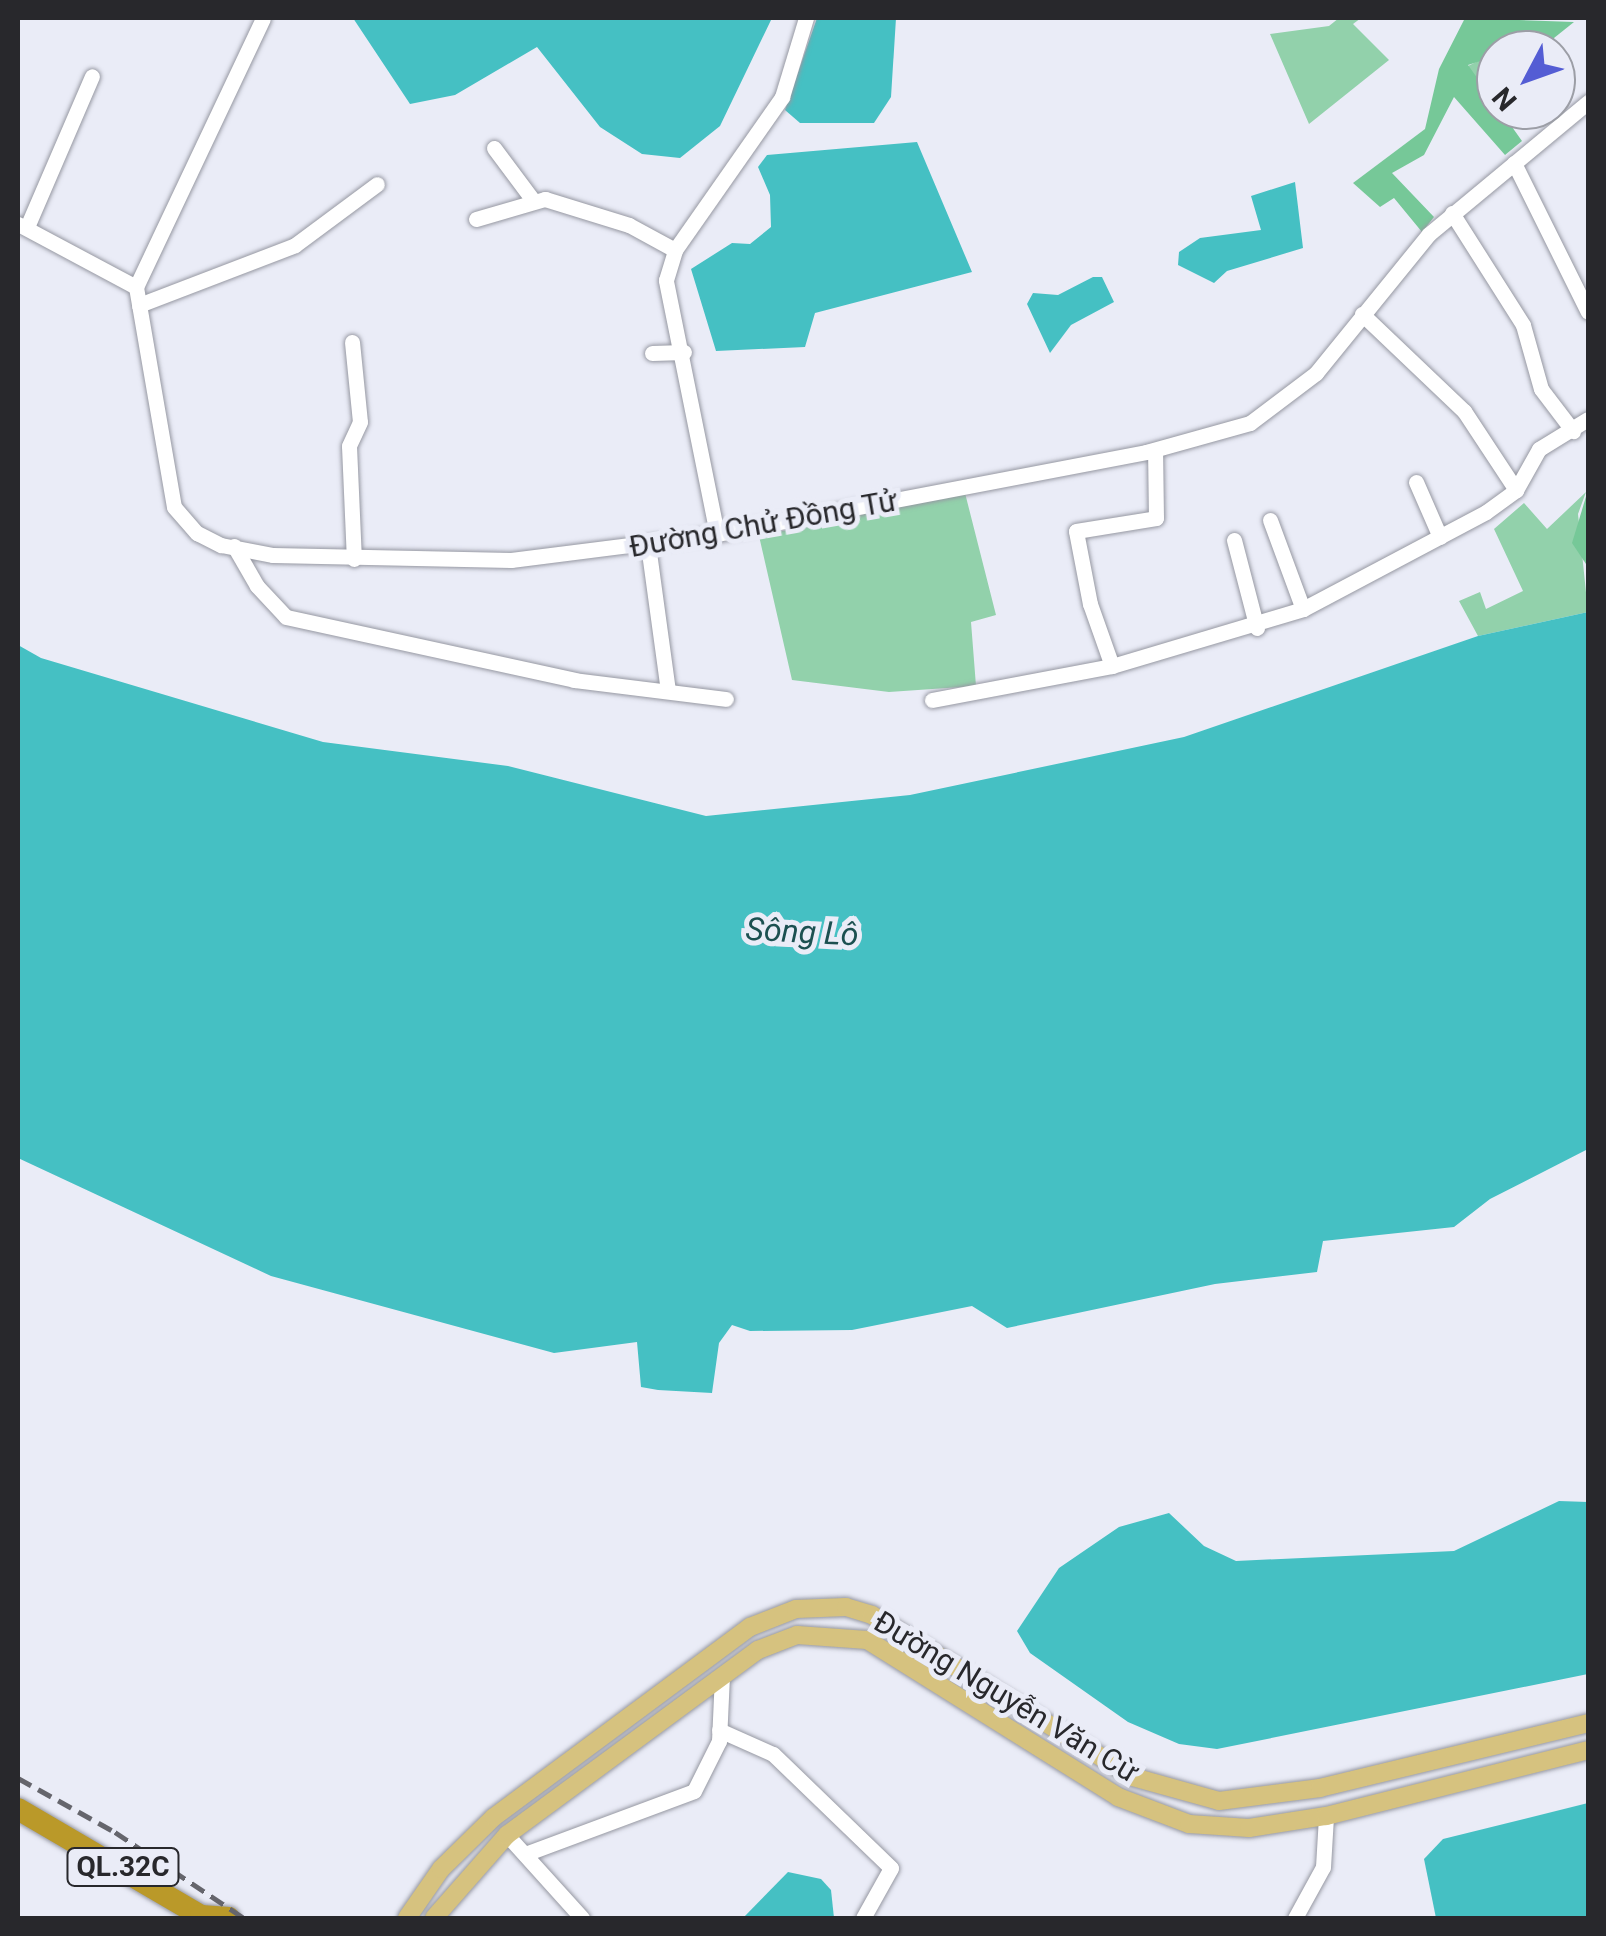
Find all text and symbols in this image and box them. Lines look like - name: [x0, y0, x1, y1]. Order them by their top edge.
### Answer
- north arrow: [1476, 30, 1576, 130]
- text: N: [1486, 80, 1523, 117]
- street label: Đường Chử Đồng Tử: [626, 483, 900, 565]
- water label: Sông Lô: [745, 910, 859, 954]
- street label: Đường Nguyễn Văn Cừ: [867, 1604, 1145, 1790]
- road number: QL.32C: [66, 1844, 180, 1890]

